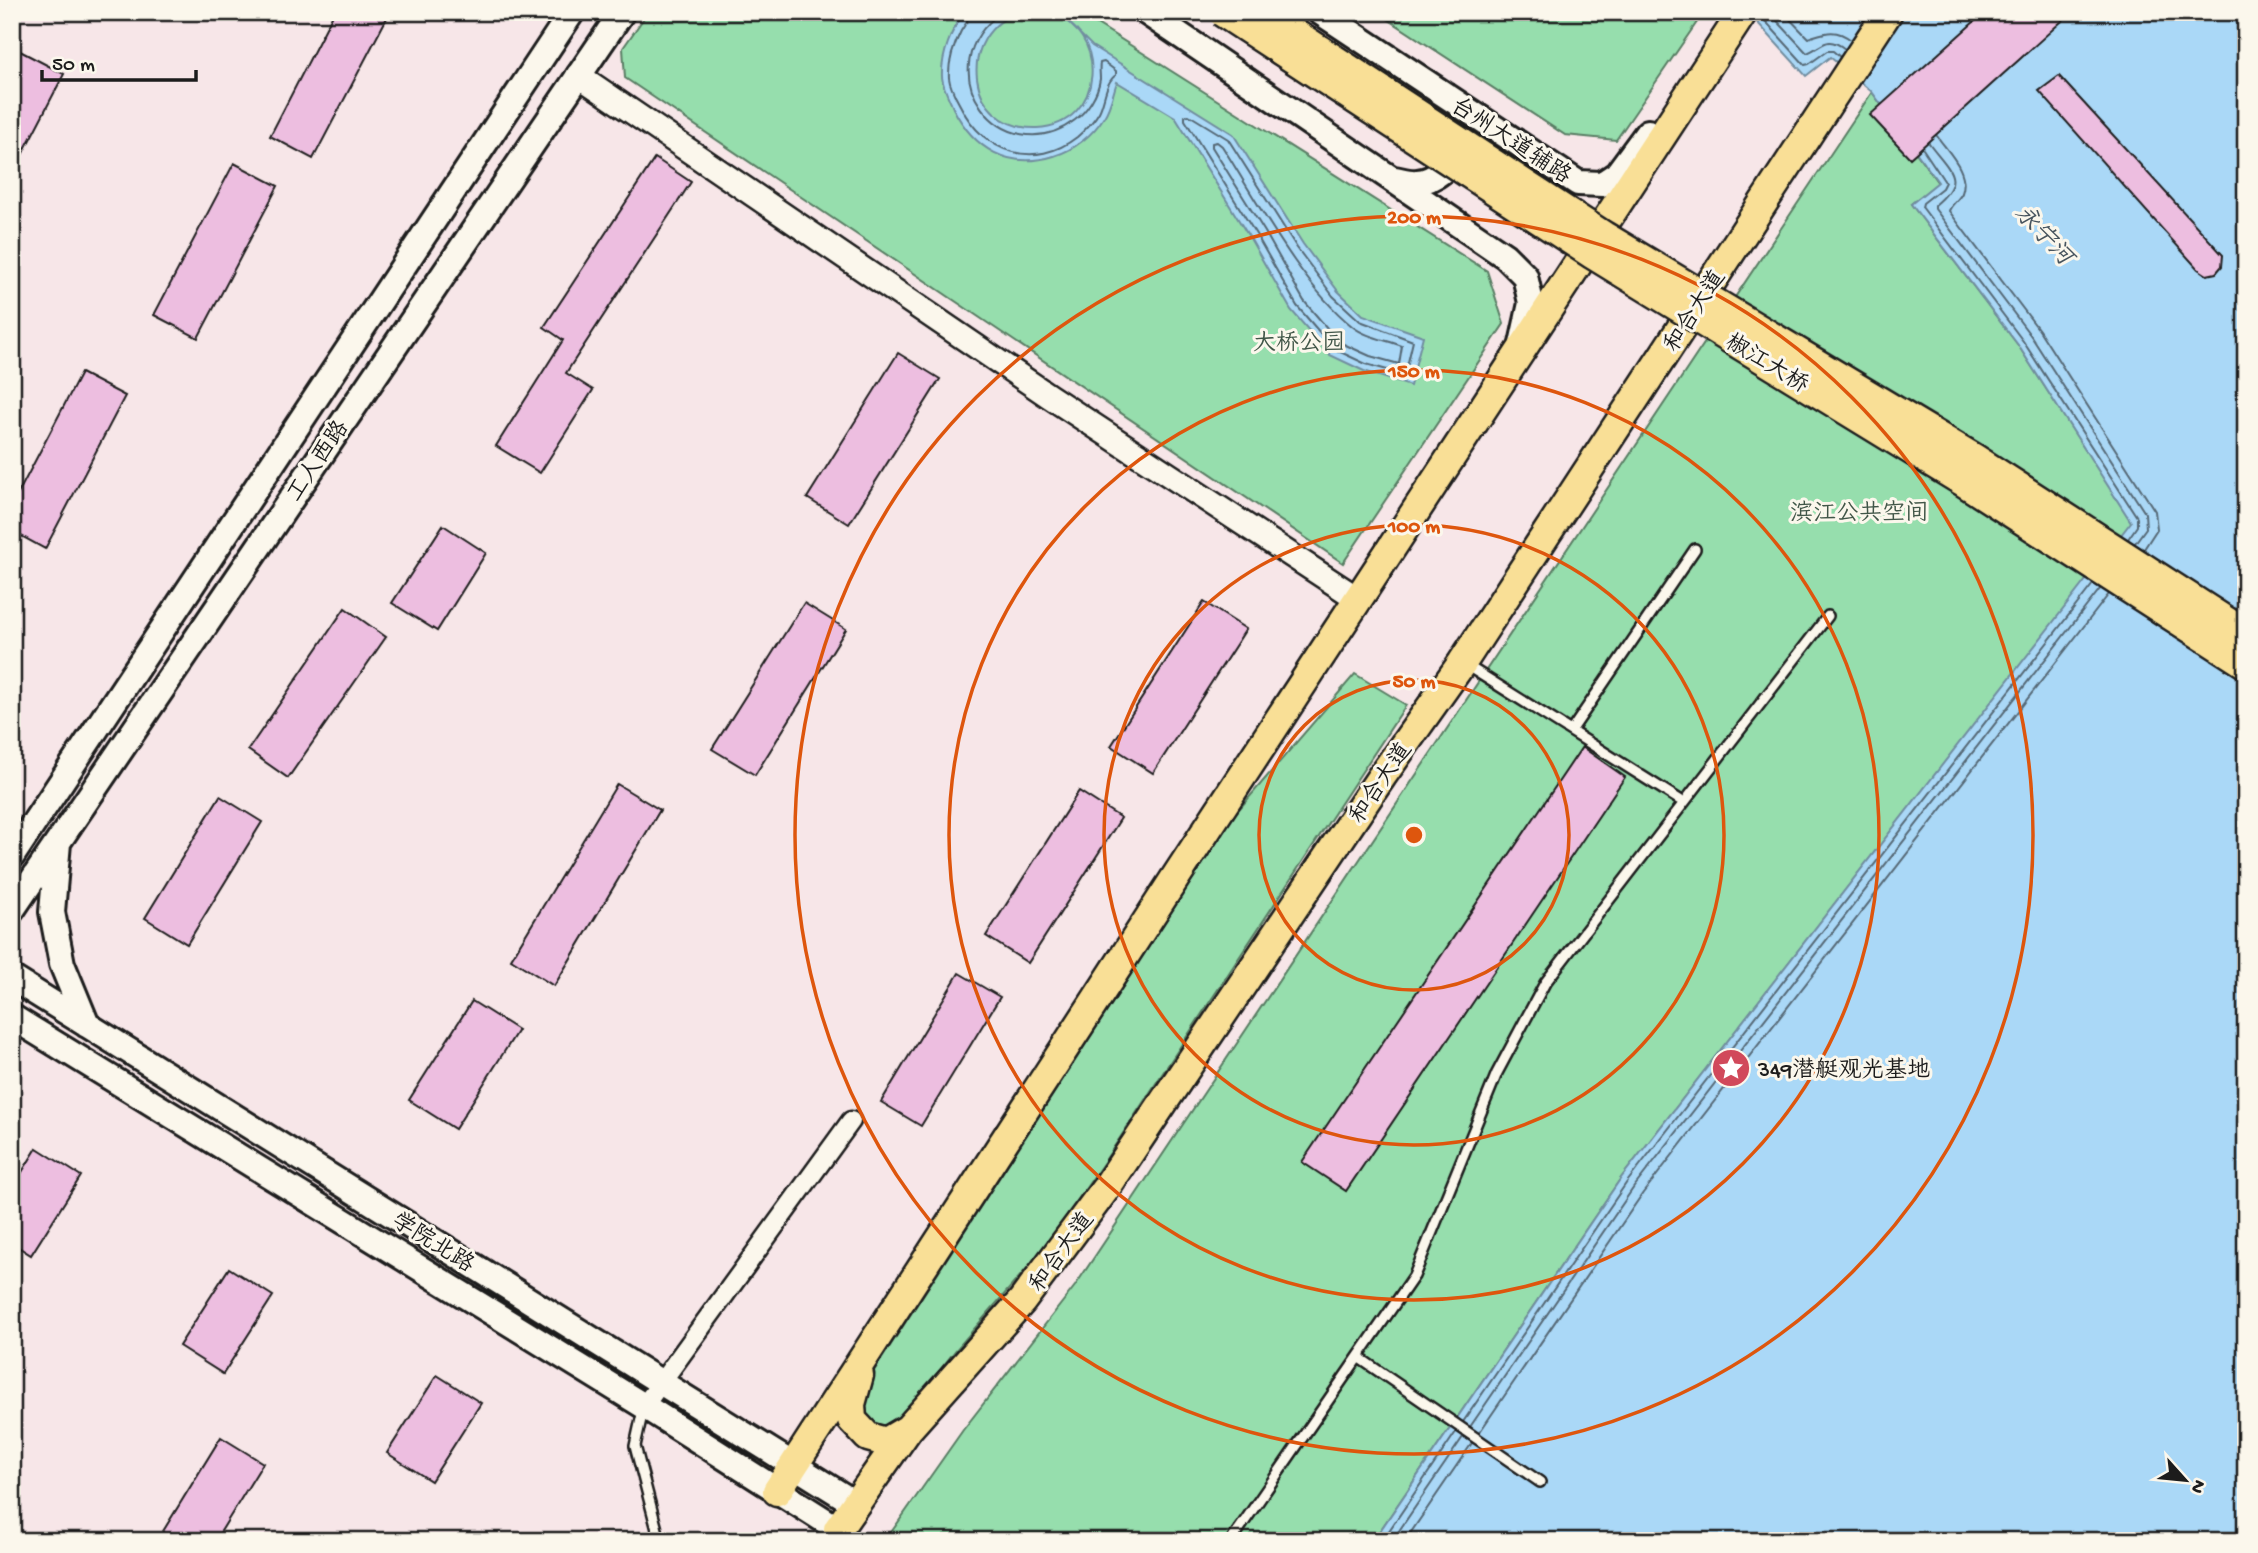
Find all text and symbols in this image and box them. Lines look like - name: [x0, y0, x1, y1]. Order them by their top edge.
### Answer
- scale bar: [42, 38, 196, 82]
- text: 50 m: [52, 54, 95, 79]
- street label: 台州大道辅路: [1445, 91, 1576, 191]
- water label: 永宁河: [2007, 199, 2081, 276]
- text: 200 m: [1387, 207, 1441, 232]
- street label: 和合大道: [1659, 265, 1732, 358]
- street label: 椒江大桥: [1720, 329, 1813, 400]
- park label: 大桥公园: [1253, 330, 1345, 358]
- text: 150 m: [1387, 361, 1440, 386]
- street label: 工人西路: [281, 416, 356, 508]
- park label: 滨江公共空间: [1790, 500, 1928, 528]
- text: 100 m: [1387, 516, 1440, 541]
- text: 50 m: [1393, 671, 1436, 696]
- street label: 和合大道: [1344, 738, 1419, 830]
- centre of rings: [1402, 823, 1426, 847]
- place icon: 349潜艇观光基地: [1710, 1047, 1752, 1089]
- place label: 349潜艇观光基地: [1757, 1057, 1930, 1085]
- street label: 学院北路: [386, 1207, 479, 1280]
- street label: 和合大道: [1024, 1207, 1101, 1298]
- north arrow: [2150, 1444, 2220, 1514]
- text: N: [2184, 1475, 2210, 1497]

